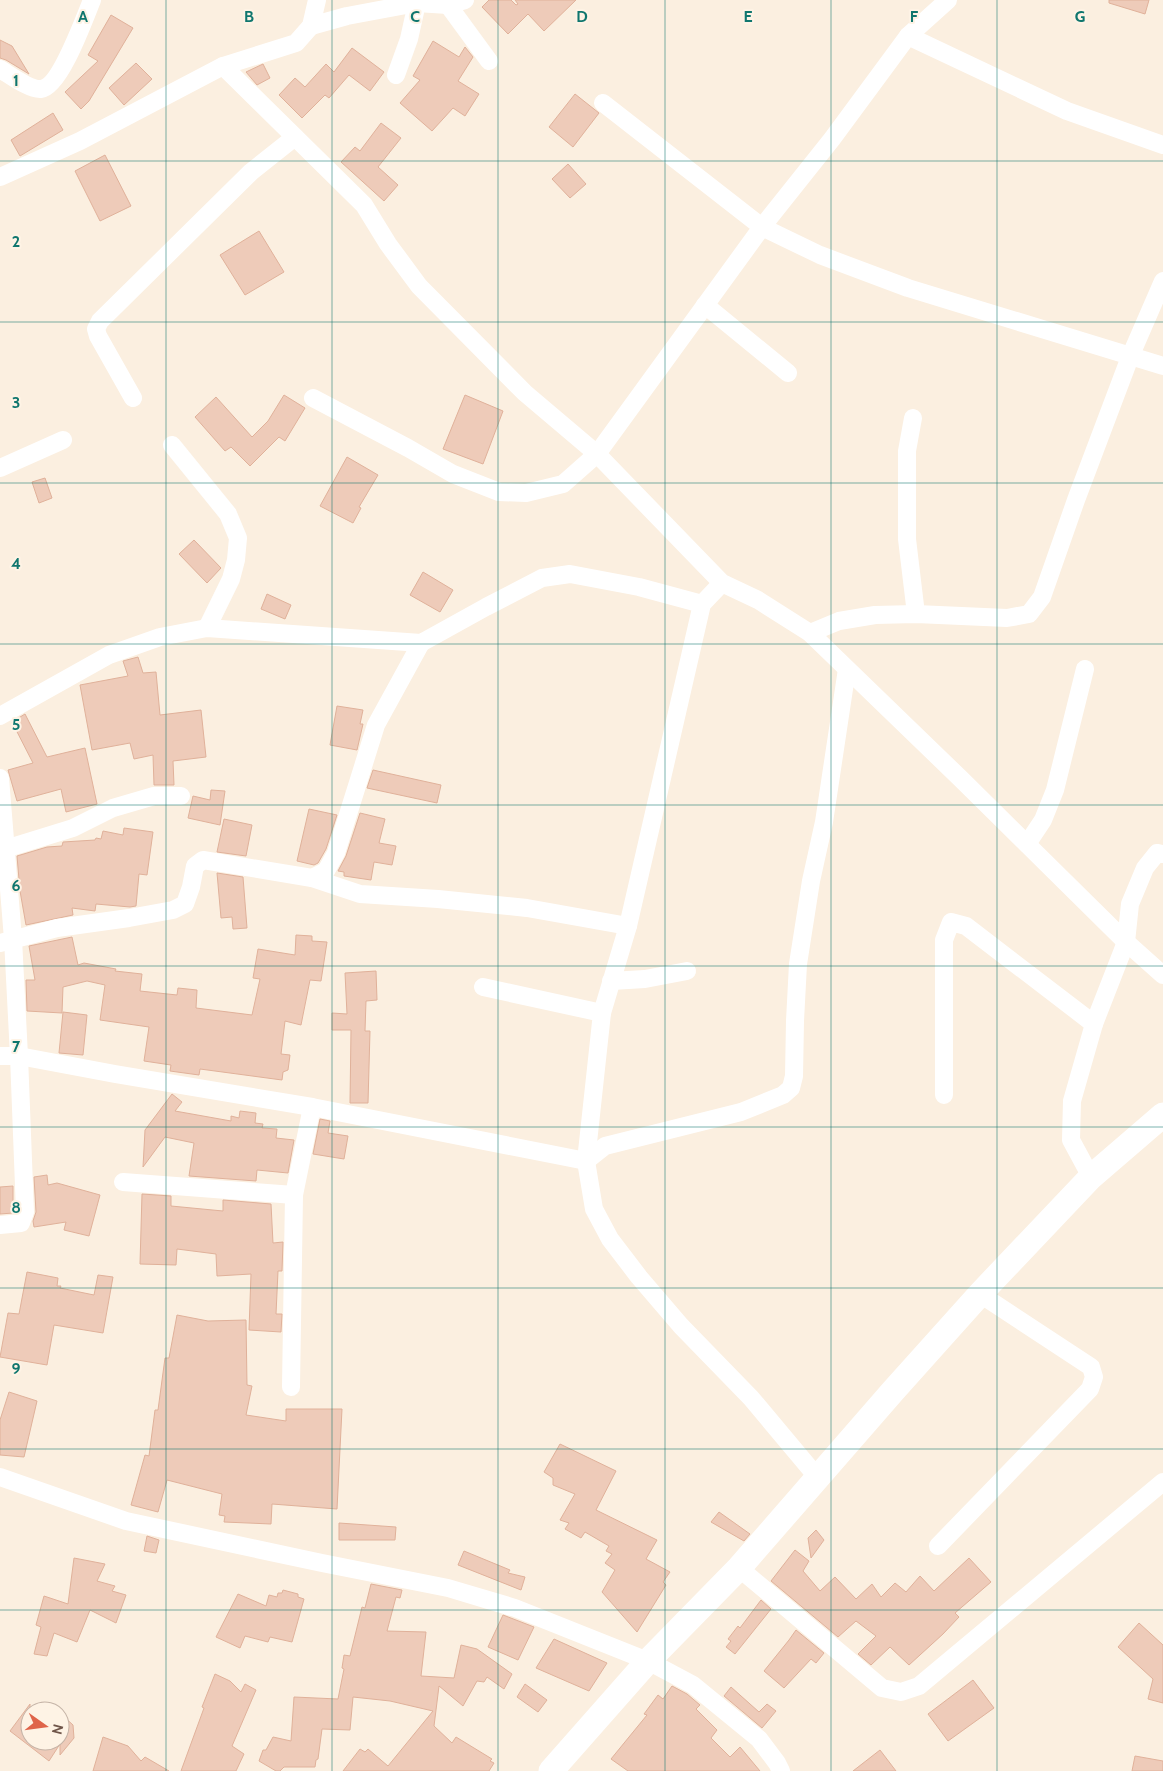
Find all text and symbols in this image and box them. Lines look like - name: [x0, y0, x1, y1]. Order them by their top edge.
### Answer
- text: A: [78, 7, 88, 26]
- text: B: [244, 7, 254, 26]
- text: C: [410, 7, 420, 26]
- text: D: [576, 7, 588, 26]
- text: E: [743, 7, 753, 26]
- text: F: [910, 7, 919, 26]
- text: G: [1075, 7, 1085, 26]
- text: 1: [13, 71, 19, 90]
- text: 2: [12, 232, 20, 251]
- text: 3: [12, 393, 20, 412]
- text: 4: [11, 554, 21, 573]
- text: 5: [12, 715, 20, 734]
- text: 6: [12, 876, 21, 895]
- text: 7: [12, 1037, 21, 1056]
- text: 8: [11, 1198, 21, 1217]
- text: 9: [12, 1359, 21, 1378]
- north arrow: [20, 1701, 70, 1751]
- text: N: [48, 1722, 68, 1736]

